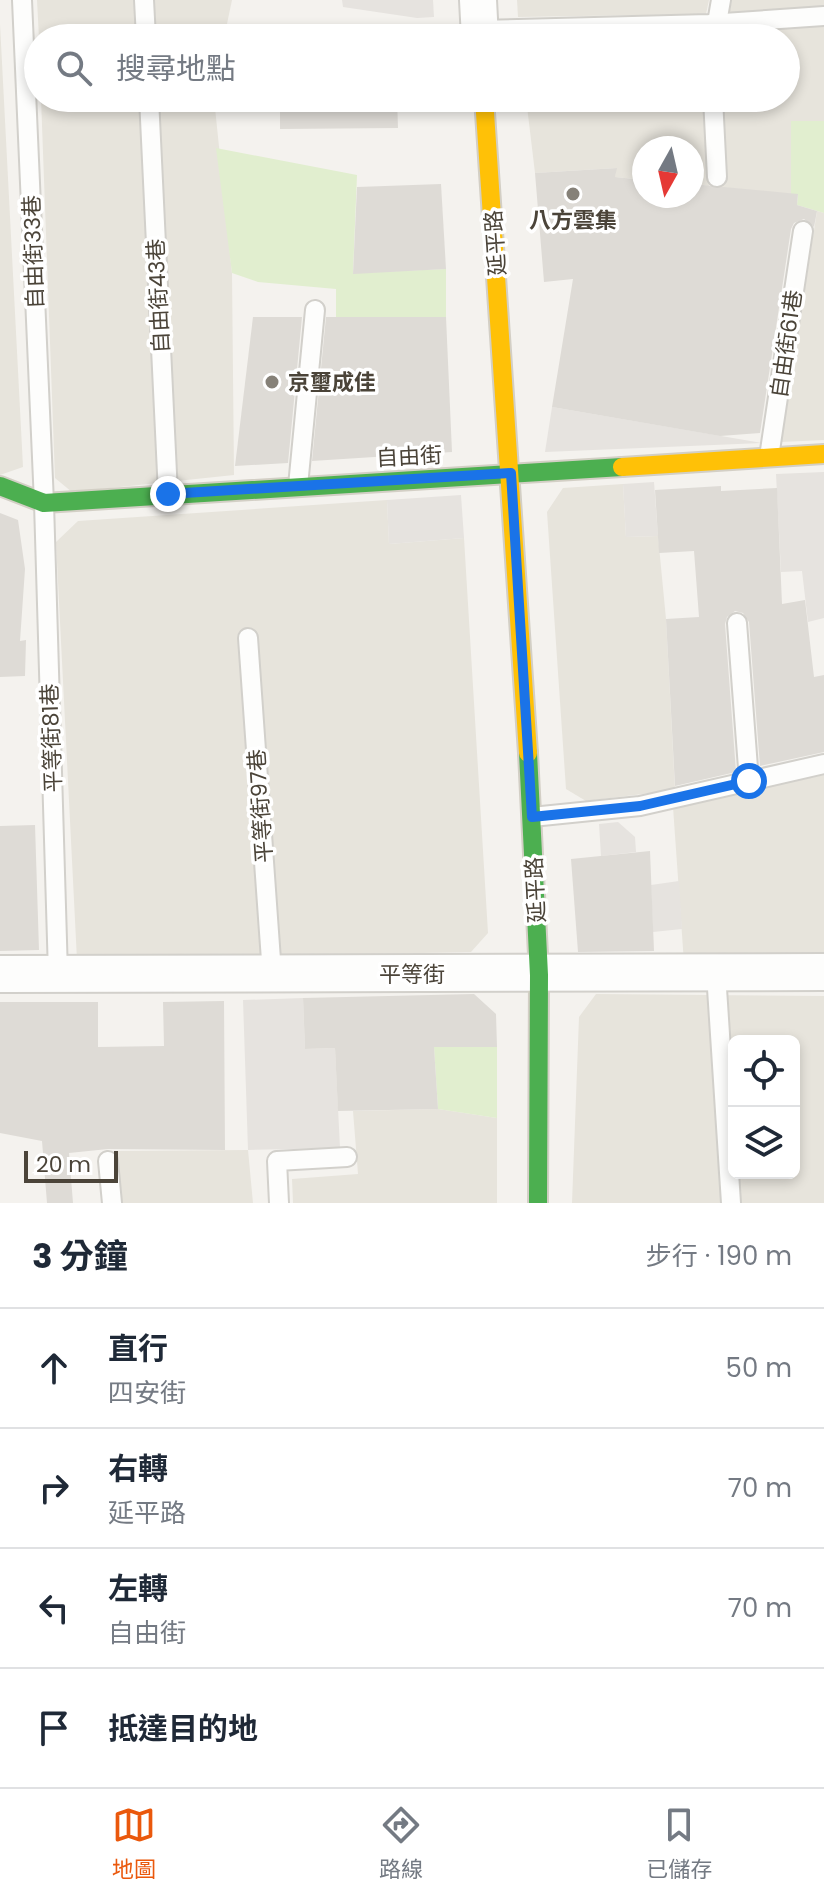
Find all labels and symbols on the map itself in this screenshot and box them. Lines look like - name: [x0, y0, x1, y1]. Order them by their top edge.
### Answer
- north arrow: [632, 136, 704, 208]
- marker: 八方雲集: [564, 185, 582, 203]
- street label: 自由街33巷: [16, 195, 51, 309]
- place label: 八方雲集: [529, 205, 617, 236]
- street label: 延平路: [478, 209, 513, 277]
- street label: 自由街43巷: [140, 238, 177, 354]
- street label: 自由街61巷: [764, 288, 809, 400]
- place label: 京璽成佳: [288, 367, 376, 398]
- marker: 京璽成佳: [263, 373, 281, 391]
- street label: 自由街: [375, 439, 443, 474]
- route end: [150, 476, 186, 512]
- street label: 平等街81巷: [34, 683, 69, 793]
- street label: 平等街97巷: [241, 748, 280, 864]
- route start: [731, 763, 767, 799]
- street label: 延平路: [518, 856, 553, 924]
- street label: 平等街: [379, 959, 445, 990]
- scale bar: [24, 1147, 118, 1183]

